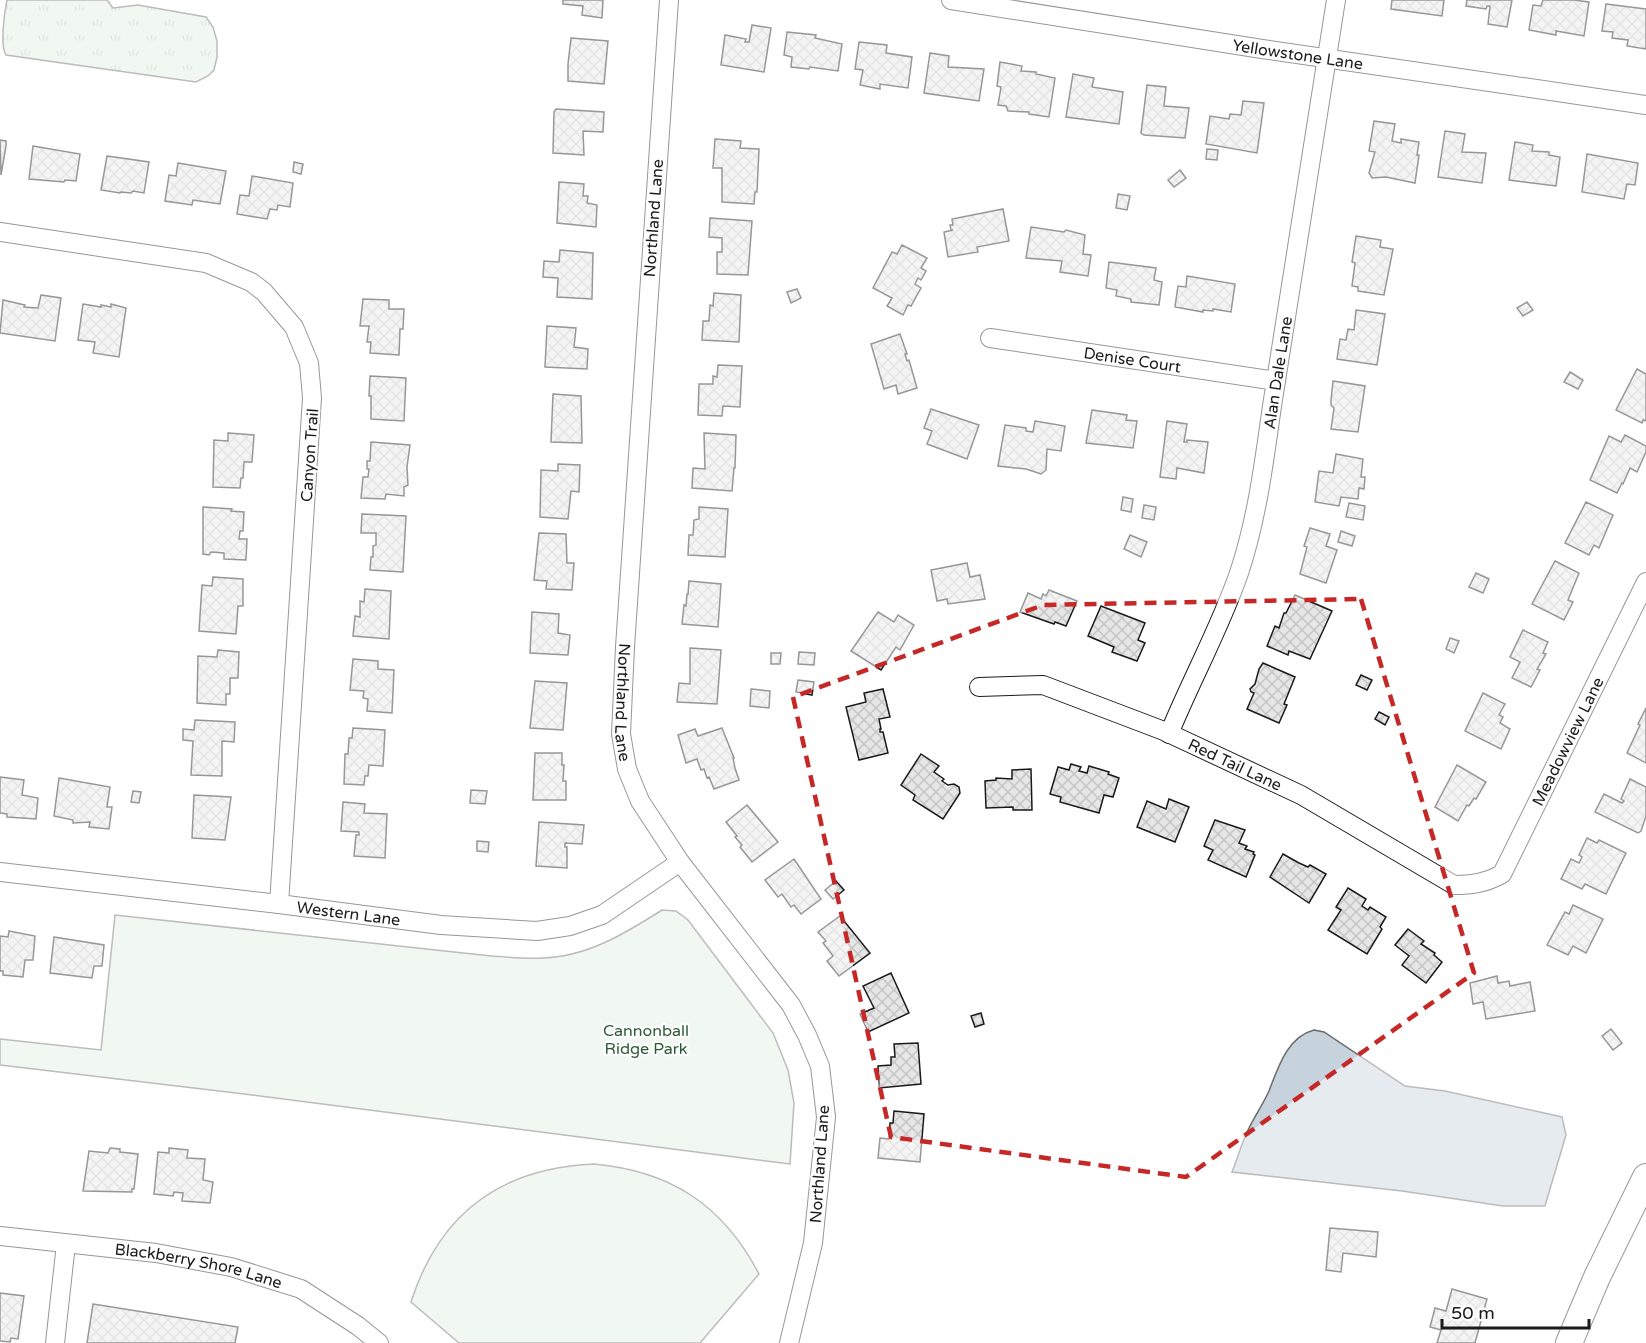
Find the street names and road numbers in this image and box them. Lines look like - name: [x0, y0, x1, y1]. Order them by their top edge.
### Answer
- street label: Yellowstone Lane: [1231, 35, 1364, 75]
- street label: Northland Lane: [640, 158, 668, 278]
- street label: Alan Dale Lane: [1260, 315, 1297, 430]
- street label: Denise Court: [1082, 343, 1182, 378]
- street label: Canyon Trail: [297, 408, 323, 503]
- street label: Northland Lane: [610, 643, 635, 763]
- street label: Meadowview Lane: [1528, 674, 1609, 809]
- street label: Red Tail Lane: [1185, 735, 1285, 796]
- street label: Western Lane: [295, 897, 401, 931]
- street label: Northland Lane: [806, 1104, 834, 1224]
- street label: Blackberry Shore Lane: [114, 1240, 284, 1293]

